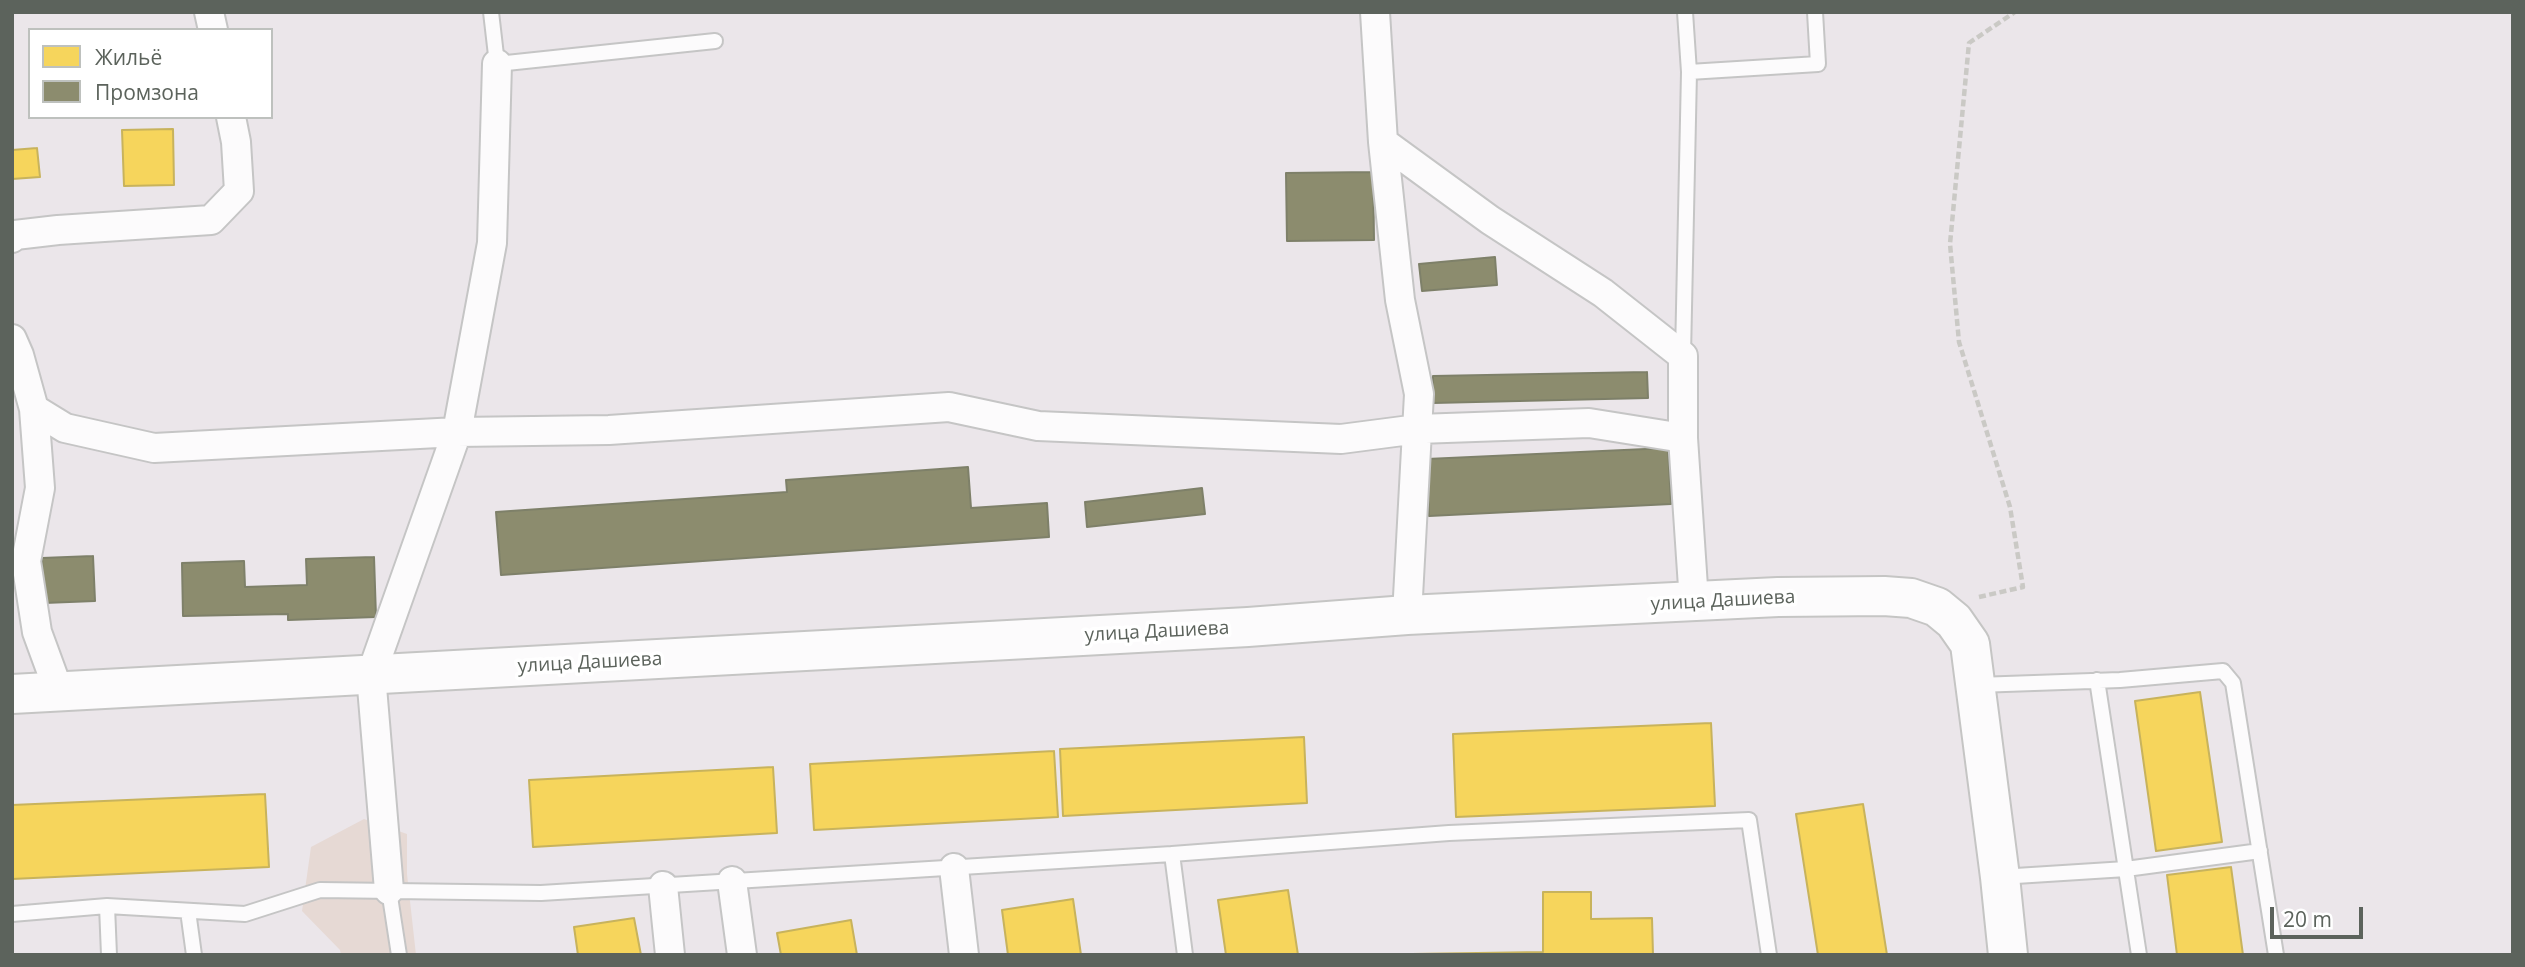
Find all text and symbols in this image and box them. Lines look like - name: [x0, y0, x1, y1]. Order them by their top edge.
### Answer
- legend: [28, 28, 273, 119]
- text: Жильё: [95, 43, 162, 71]
- text: Промзона: [95, 78, 199, 106]
- street label: улица Дашиева: [1650, 586, 1796, 616]
- street label: улица Дашиева: [1084, 617, 1230, 647]
- street label: улица Дашиева: [517, 648, 663, 678]
- scale bar: [2273, 894, 2366, 938]
- text: 20 m: [2283, 905, 2332, 933]

